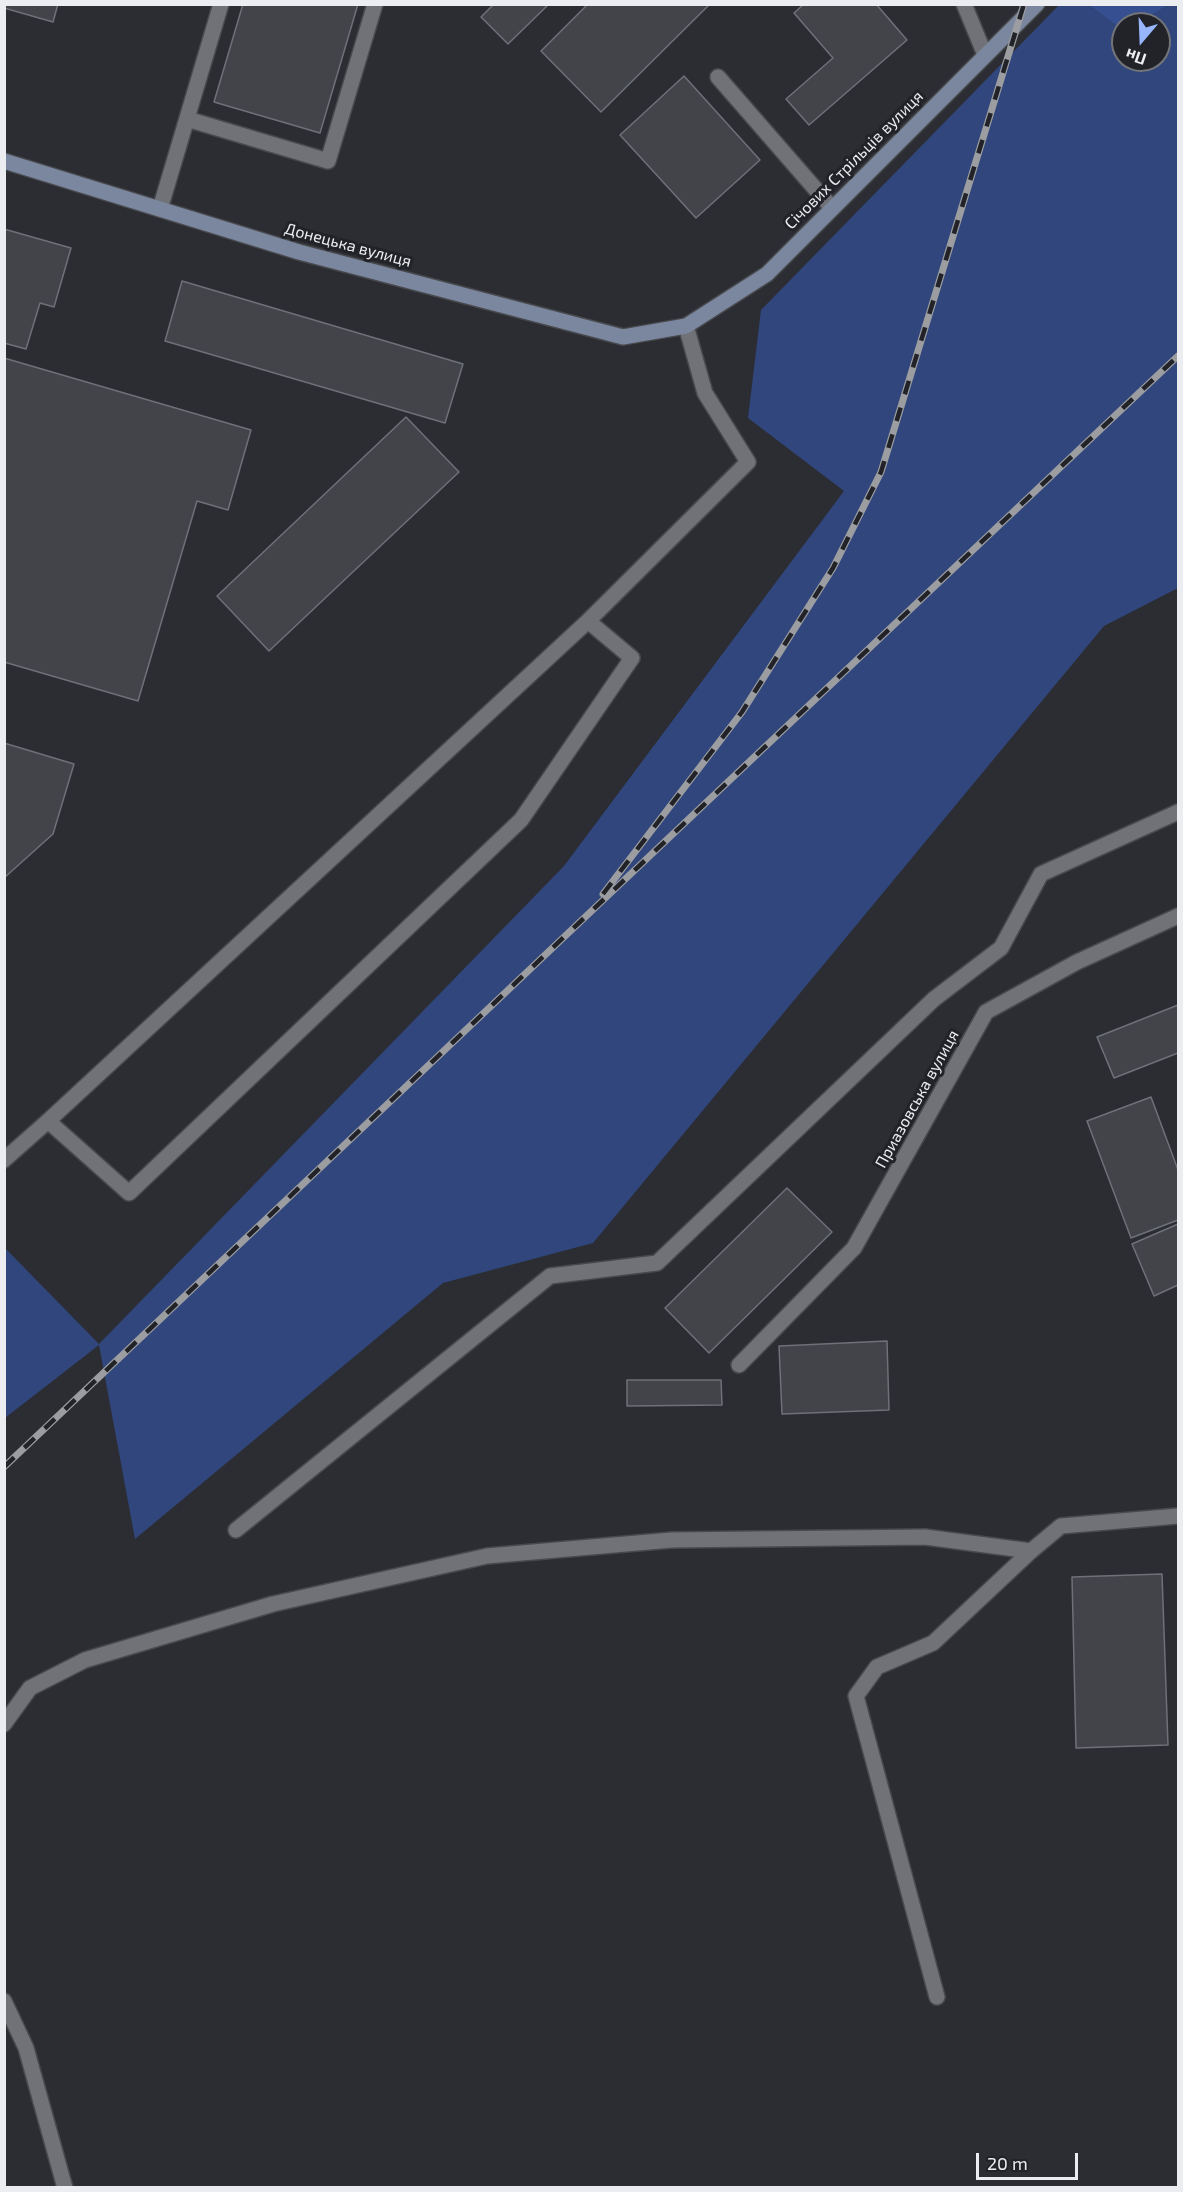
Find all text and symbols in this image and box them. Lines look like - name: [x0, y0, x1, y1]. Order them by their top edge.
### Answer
- north arrow: [1111, 12, 1171, 72]
- text: Пн: [1123, 45, 1149, 70]
- street label: Січових Стрільців вулиця: [781, 87, 927, 233]
- street label: Донецька вулиця: [283, 219, 413, 271]
- street label: Приазовська вулиця: [871, 1027, 963, 1171]
- scale bar: [979, 2141, 1081, 2179]
- text: 20 m: [987, 2152, 1028, 2174]

